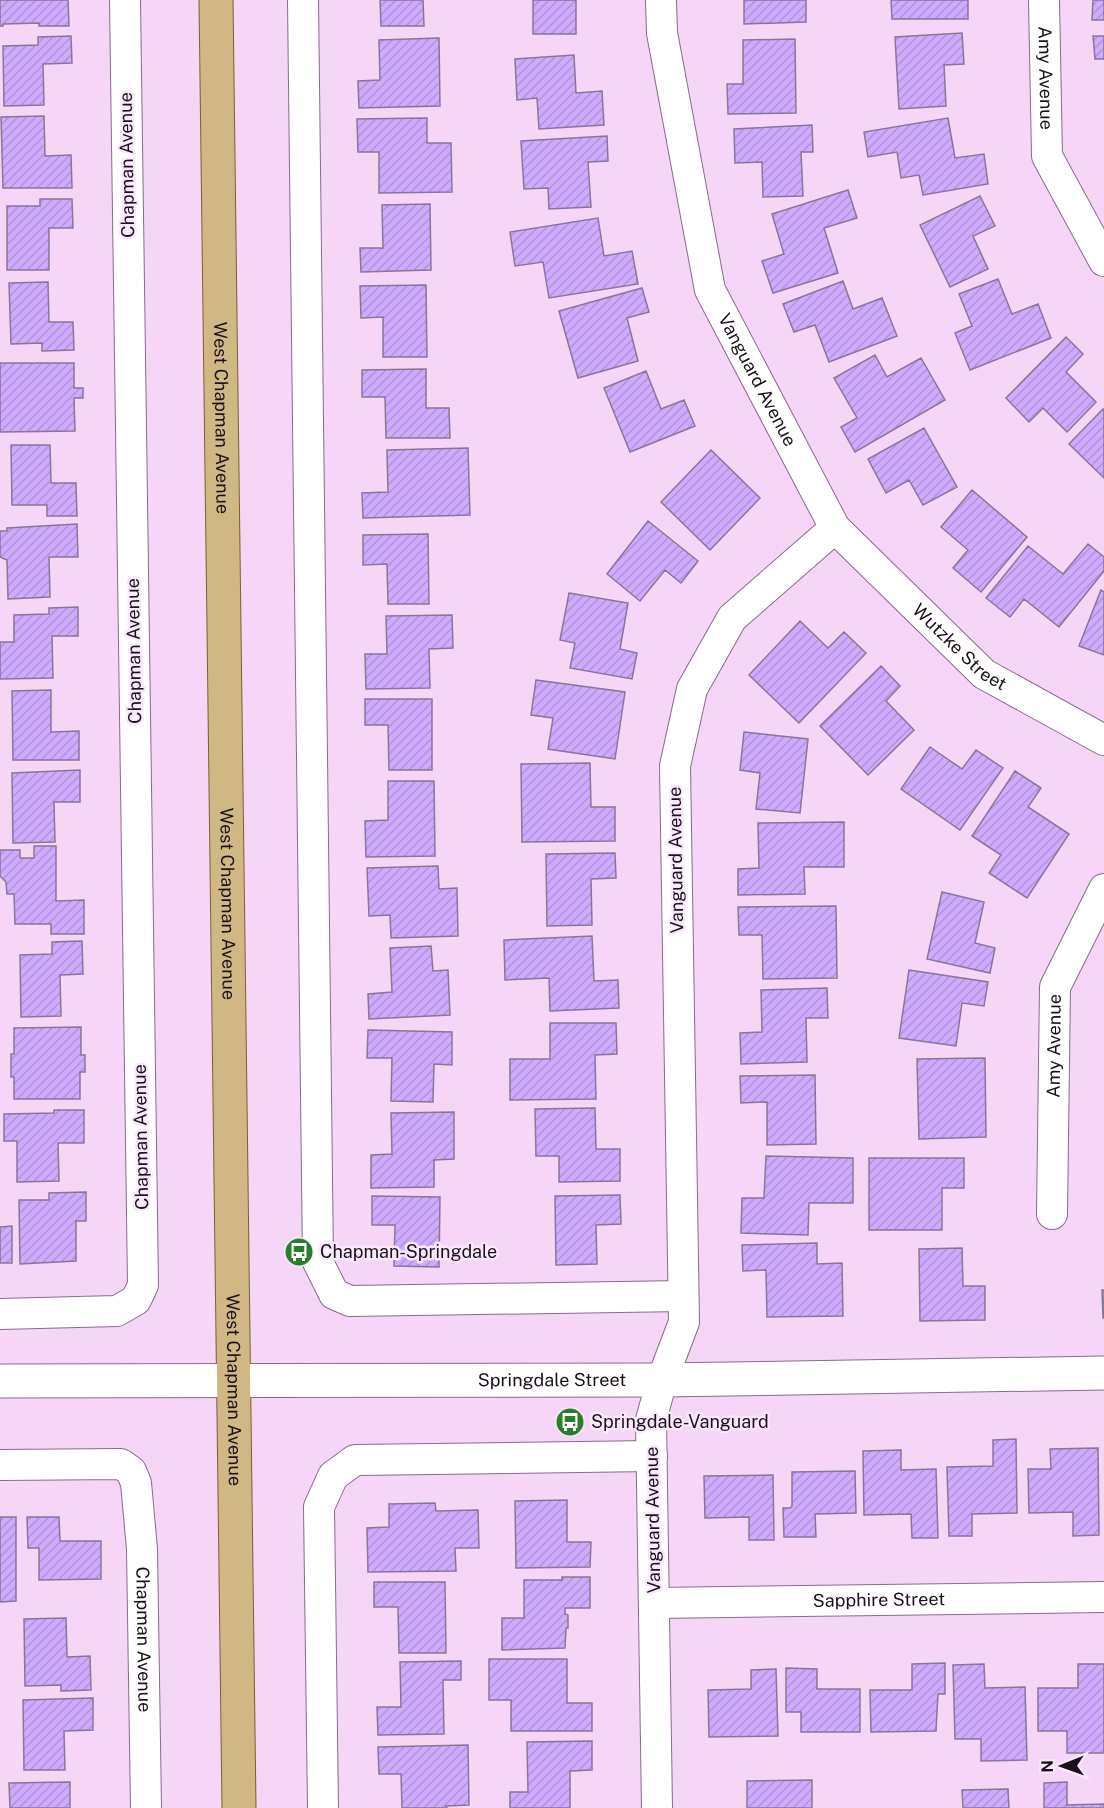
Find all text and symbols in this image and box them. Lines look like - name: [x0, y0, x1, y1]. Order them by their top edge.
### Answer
- street label: Amy Avenue: [1035, 26, 1057, 130]
- street label: Chapman Avenue: [115, 92, 138, 238]
- street label: Vanguard Avenue: [714, 310, 801, 450]
- street label: West Chapman Avenue: [210, 322, 234, 514]
- street label: Chapman Avenue: [122, 578, 145, 724]
- street label: Wutzke Street: [908, 599, 1010, 694]
- street label: Vanguard Avenue: [664, 786, 687, 934]
- street label: West Chapman Avenue: [216, 808, 240, 1000]
- street label: Amy Avenue: [1043, 994, 1065, 1098]
- street label: Chapman Avenue: [129, 1064, 152, 1210]
- bus stop icon: Chapman-Springdale: [283, 1236, 315, 1268]
- place label: Chapman-Springdale: [320, 1241, 497, 1262]
- street label: West Chapman Avenue: [222, 1294, 246, 1486]
- street label: Springdale Street: [478, 1369, 626, 1390]
- bus stop icon: Springdale-Vanguard: [554, 1406, 586, 1438]
- place label: Springdale-Vanguard: [591, 1411, 769, 1432]
- street label: Vanguard Avenue: [641, 1446, 664, 1594]
- street label: Chapman Avenue: [132, 1567, 156, 1712]
- street label: Sapphire Street: [813, 1588, 945, 1611]
- north arrow: [1032, 1736, 1092, 1796]
- text: N: [1038, 1760, 1057, 1773]

